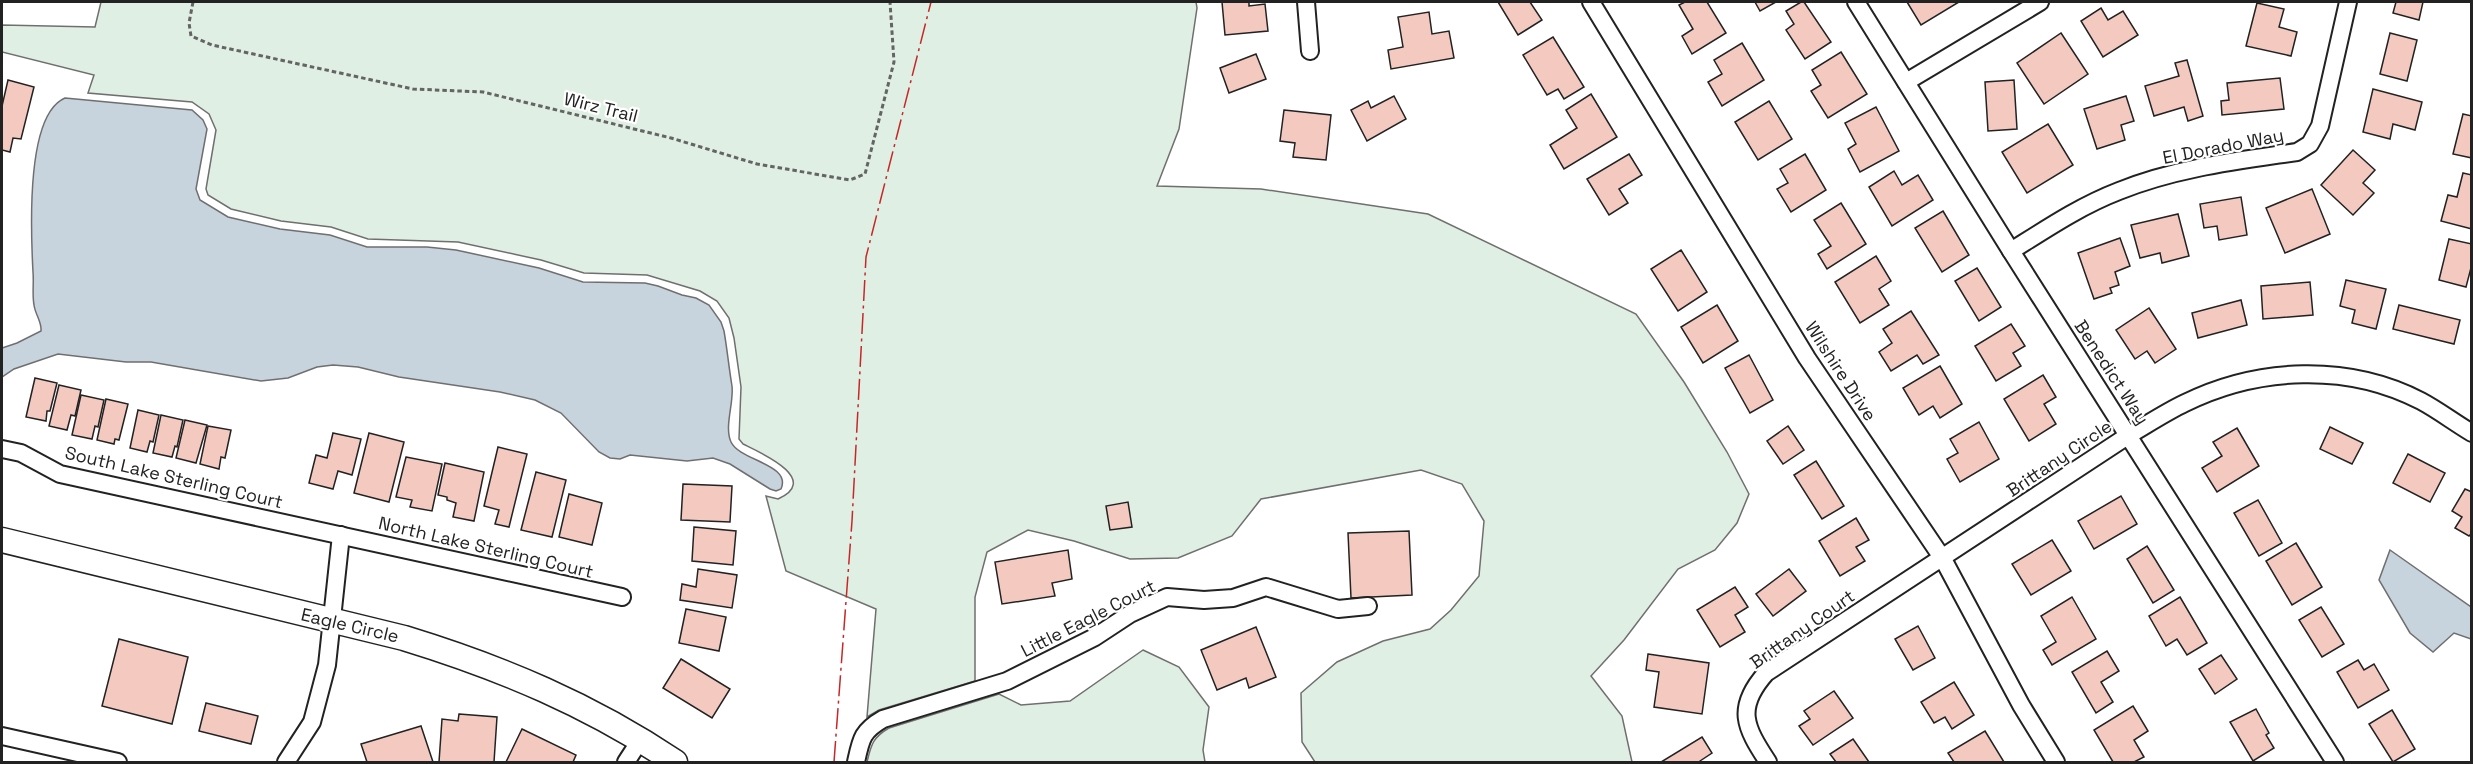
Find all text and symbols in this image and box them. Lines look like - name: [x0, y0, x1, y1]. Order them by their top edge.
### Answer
- street label: Wirz Trail: [562, 87, 640, 127]
- street label: El Dorado Way: [2161, 123, 2285, 169]
- street label: Benedict Way: [2070, 315, 2154, 429]
- street label: Wilshire Drive: [1800, 317, 1882, 425]
- street label: Brittany Circle: [2002, 414, 2116, 502]
- street label: South Lake Sterling Court: [63, 441, 285, 513]
- street label: North Lake Sterling Court: [376, 511, 596, 583]
- street label: Little Eagle Court: [1017, 574, 1159, 662]
- street label: Brittany Court: [1745, 584, 1859, 674]
- street label: Eagle Circle: [299, 603, 401, 647]

